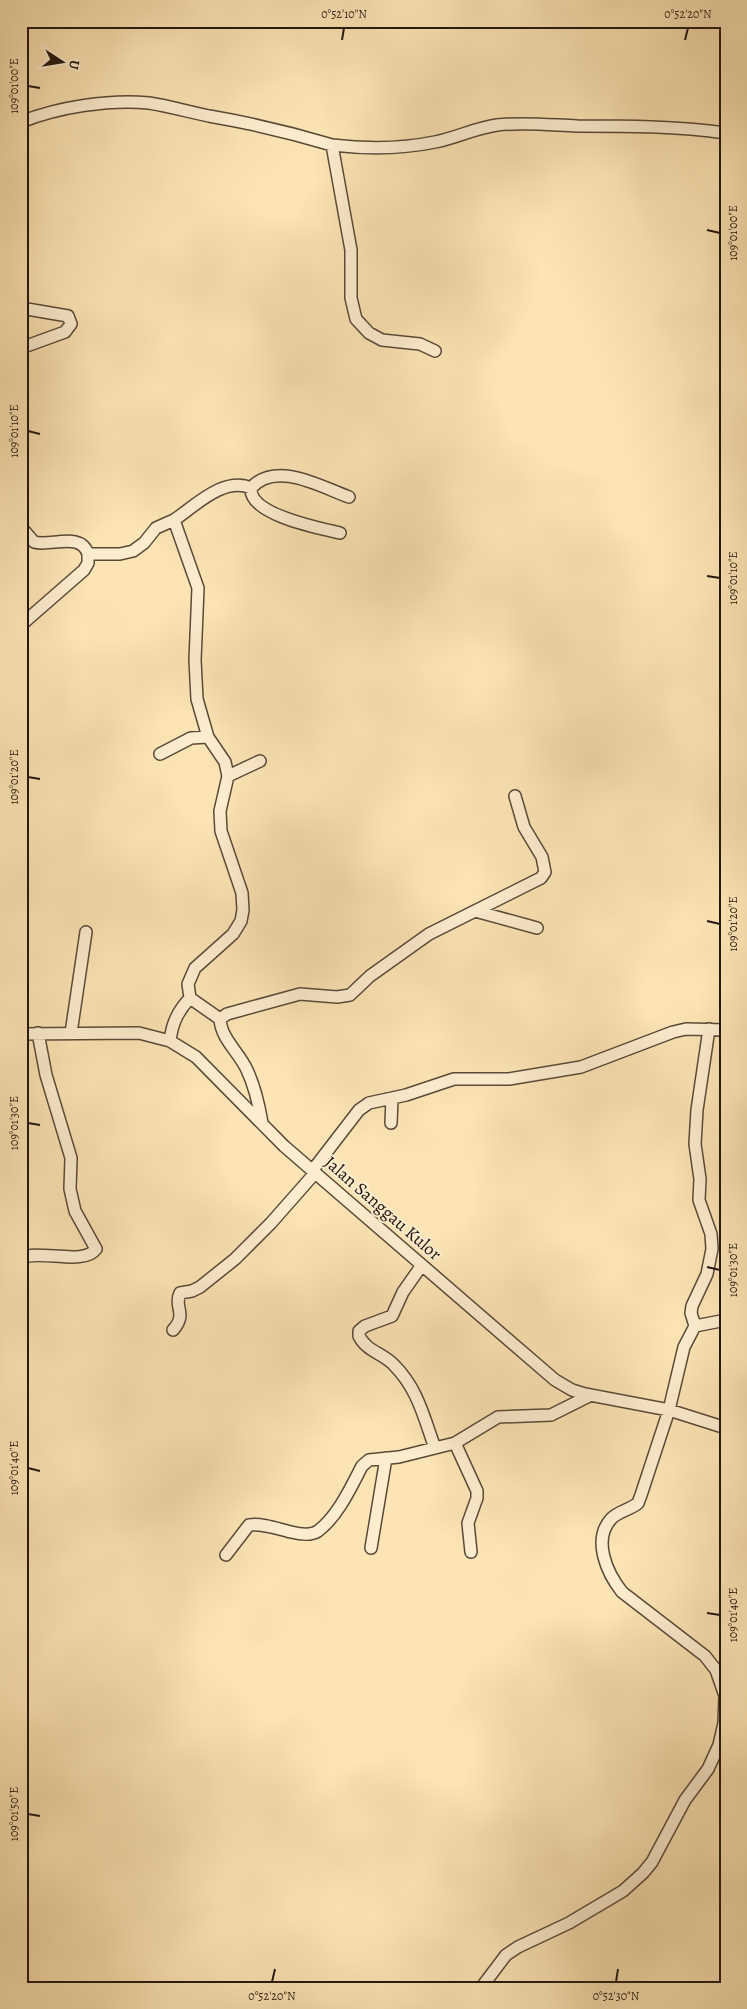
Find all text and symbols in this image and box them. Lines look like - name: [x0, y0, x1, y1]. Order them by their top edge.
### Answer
- text: 0°52'10"N: [321, 6, 367, 22]
- text: 0°52'20"N: [664, 6, 712, 22]
- north arrow: [38, 38, 88, 88]
- text: 109°01'00"E: [6, 58, 22, 114]
- text: U: [64, 58, 84, 71]
- text: 109°01'00"E: [725, 205, 741, 261]
- text: 109°01'10"E: [6, 404, 22, 458]
- text: 109°01'10"E: [725, 551, 741, 605]
- text: 109°01'20"E: [6, 750, 22, 804]
- text: 109°01'20"E: [725, 897, 741, 951]
- text: 109°01'30"E: [6, 1096, 22, 1150]
- street label: Jalan Sanggau Kulor: [319, 1150, 447, 1266]
- text: 109°01'30"E: [725, 1243, 741, 1297]
- text: 109°01'40"E: [6, 1441, 22, 1495]
- text: 109°01'40"E: [725, 1588, 741, 1642]
- text: 109°01'50"E: [6, 1787, 22, 1841]
- text: 0°52'20"N: [248, 1988, 296, 2004]
- text: 0°52'30"N: [593, 1988, 640, 2004]

